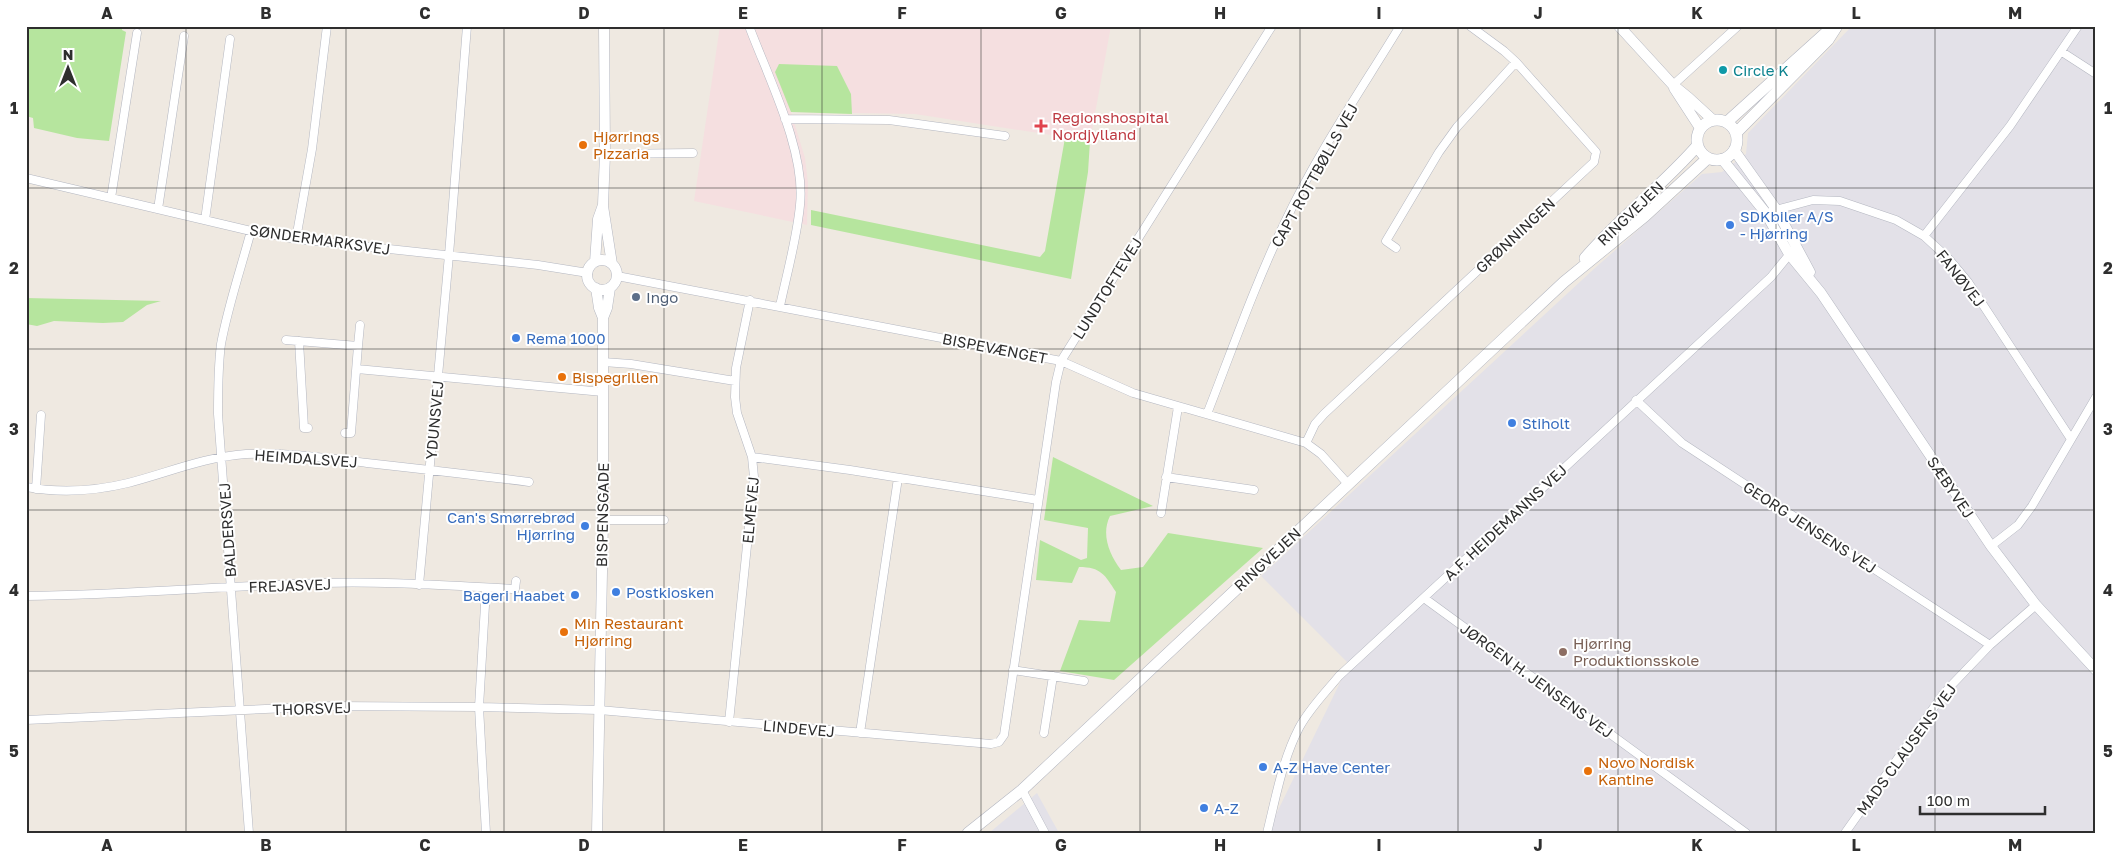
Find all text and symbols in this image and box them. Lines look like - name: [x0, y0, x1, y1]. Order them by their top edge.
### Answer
- text: A: [101, 3, 113, 23]
- text: B: [260, 3, 272, 23]
- text: C: [419, 3, 431, 23]
- text: D: [578, 3, 590, 23]
- text: E: [738, 3, 748, 23]
- text: F: [897, 3, 907, 23]
- text: G: [1055, 3, 1067, 23]
- text: H: [1214, 3, 1226, 23]
- text: I: [1376, 3, 1382, 23]
- text: J: [1533, 3, 1543, 23]
- text: K: [1691, 3, 1703, 23]
- text: L: [1851, 3, 1861, 23]
- text: M: [2008, 3, 2022, 23]
- north arrow: [42, 42, 92, 92]
- text: N: [63, 46, 73, 63]
- place label: Circle K: [1733, 61, 1789, 79]
- marker: Circle K: [1717, 64, 1729, 76]
- text: 1: [10, 98, 18, 118]
- text: 1: [2104, 98, 2112, 118]
- street label: CAPT ROTTBØLLS VEJ: [1267, 100, 1361, 250]
- place label: Regionshospital Nordjylland: [1052, 108, 1169, 143]
- marker: Regionshospital Nordjylland: [1034, 119, 1048, 133]
- place label: Hjørrings Pizzaria: [593, 127, 660, 162]
- marker: Hjørrings Pizzaria: [577, 139, 589, 151]
- street label: RINGVEJEN: [1593, 177, 1667, 249]
- street label: GRØNNINGEN: [1472, 194, 1558, 276]
- place label: SDKbiler A/S - Hjørring: [1740, 207, 1834, 242]
- marker: SDKbiler A/S - Hjørring: [1724, 219, 1736, 231]
- street label: SØNDERMARKSVEJ: [248, 220, 392, 258]
- street label: LUNDTOFTEVEJ: [1069, 234, 1145, 342]
- street label: FANØVEJ: [1933, 246, 1989, 310]
- text: 2: [9, 258, 19, 278]
- text: 2: [2103, 258, 2113, 278]
- place label: Ingo: [646, 288, 678, 306]
- marker: Ingo: [630, 291, 642, 303]
- place label: Rema 1000: [526, 329, 605, 347]
- street label: BISPEVÆNGET: [941, 329, 1049, 367]
- marker: Rema 1000: [510, 332, 522, 344]
- place label: Bispegrillen: [572, 368, 658, 386]
- marker: Bispegrillen: [556, 371, 568, 383]
- street label: YDUNSVEJ: [422, 380, 446, 460]
- place label: Stiholt: [1522, 414, 1570, 432]
- marker: Stiholt: [1506, 417, 1518, 429]
- text: 3: [9, 419, 19, 439]
- text: 3: [2103, 419, 2113, 439]
- street label: HEIMDALSVEJ: [254, 445, 358, 471]
- street label: SÆBYVEJ: [1924, 453, 1978, 521]
- street label: A.F. HEIDEMANNS VEJ: [1440, 460, 1570, 584]
- street label: BISPENSGADE: [592, 463, 612, 567]
- street label: ELMEVEJ: [738, 476, 762, 544]
- street label: GEORG JENSENS VEJ: [1740, 477, 1880, 577]
- street label: BALDERSVEJ: [215, 482, 239, 578]
- place label: Can's Smørrebrød Hjørring: [447, 508, 575, 543]
- marker: Can's Smørrebrød Hjørring: [579, 520, 591, 532]
- street label: RINGVEJEN: [1230, 524, 1304, 594]
- street label: FREJASVEJ: [248, 575, 332, 595]
- text: 4: [9, 580, 19, 600]
- text: 4: [2103, 580, 2113, 600]
- place label: Postkiosken: [626, 583, 714, 601]
- place label: Bageri Haabet: [463, 586, 565, 604]
- marker: Postkiosken: [610, 586, 622, 598]
- marker: Bageri Haabet: [569, 589, 581, 601]
- place label: Min Restaurant Hjørring: [574, 614, 683, 649]
- street label: JØRGEN H. JENSENS VEJ: [1457, 619, 1617, 741]
- marker: Min Restaurant Hjørring: [558, 626, 570, 638]
- place label: Hjørring Produktionsskole: [1573, 634, 1700, 669]
- marker: Hjørring Produktionsskole: [1557, 646, 1569, 658]
- street label: MADS CLAUSENS VEJ: [1852, 680, 1960, 818]
- street label: THORSVEJ: [272, 698, 352, 718]
- street label: LINDEVEJ: [762, 716, 836, 740]
- text: 5: [9, 741, 19, 761]
- text: 5: [2103, 741, 2113, 761]
- place label: Novo Nordisk Kantine: [1598, 753, 1695, 788]
- place label: A-Z Have Center: [1273, 758, 1390, 776]
- marker: A-Z Have Center: [1257, 761, 1269, 773]
- marker: Novo Nordisk Kantine: [1582, 765, 1594, 777]
- scale bar: [1920, 784, 2044, 816]
- text: 100 m: [1927, 791, 1970, 809]
- place label: A-Z: [1214, 799, 1239, 817]
- marker: A-Z: [1198, 802, 1210, 814]
- text: A: [101, 835, 113, 855]
- text: B: [260, 835, 272, 855]
- text: C: [419, 835, 431, 855]
- text: D: [578, 835, 590, 855]
- text: E: [738, 835, 748, 855]
- text: F: [897, 835, 907, 855]
- text: G: [1055, 835, 1067, 855]
- text: H: [1214, 835, 1226, 855]
- text: I: [1376, 835, 1382, 855]
- text: J: [1533, 835, 1543, 855]
- text: K: [1691, 835, 1703, 855]
- text: L: [1851, 835, 1861, 855]
- text: M: [2008, 835, 2022, 855]

